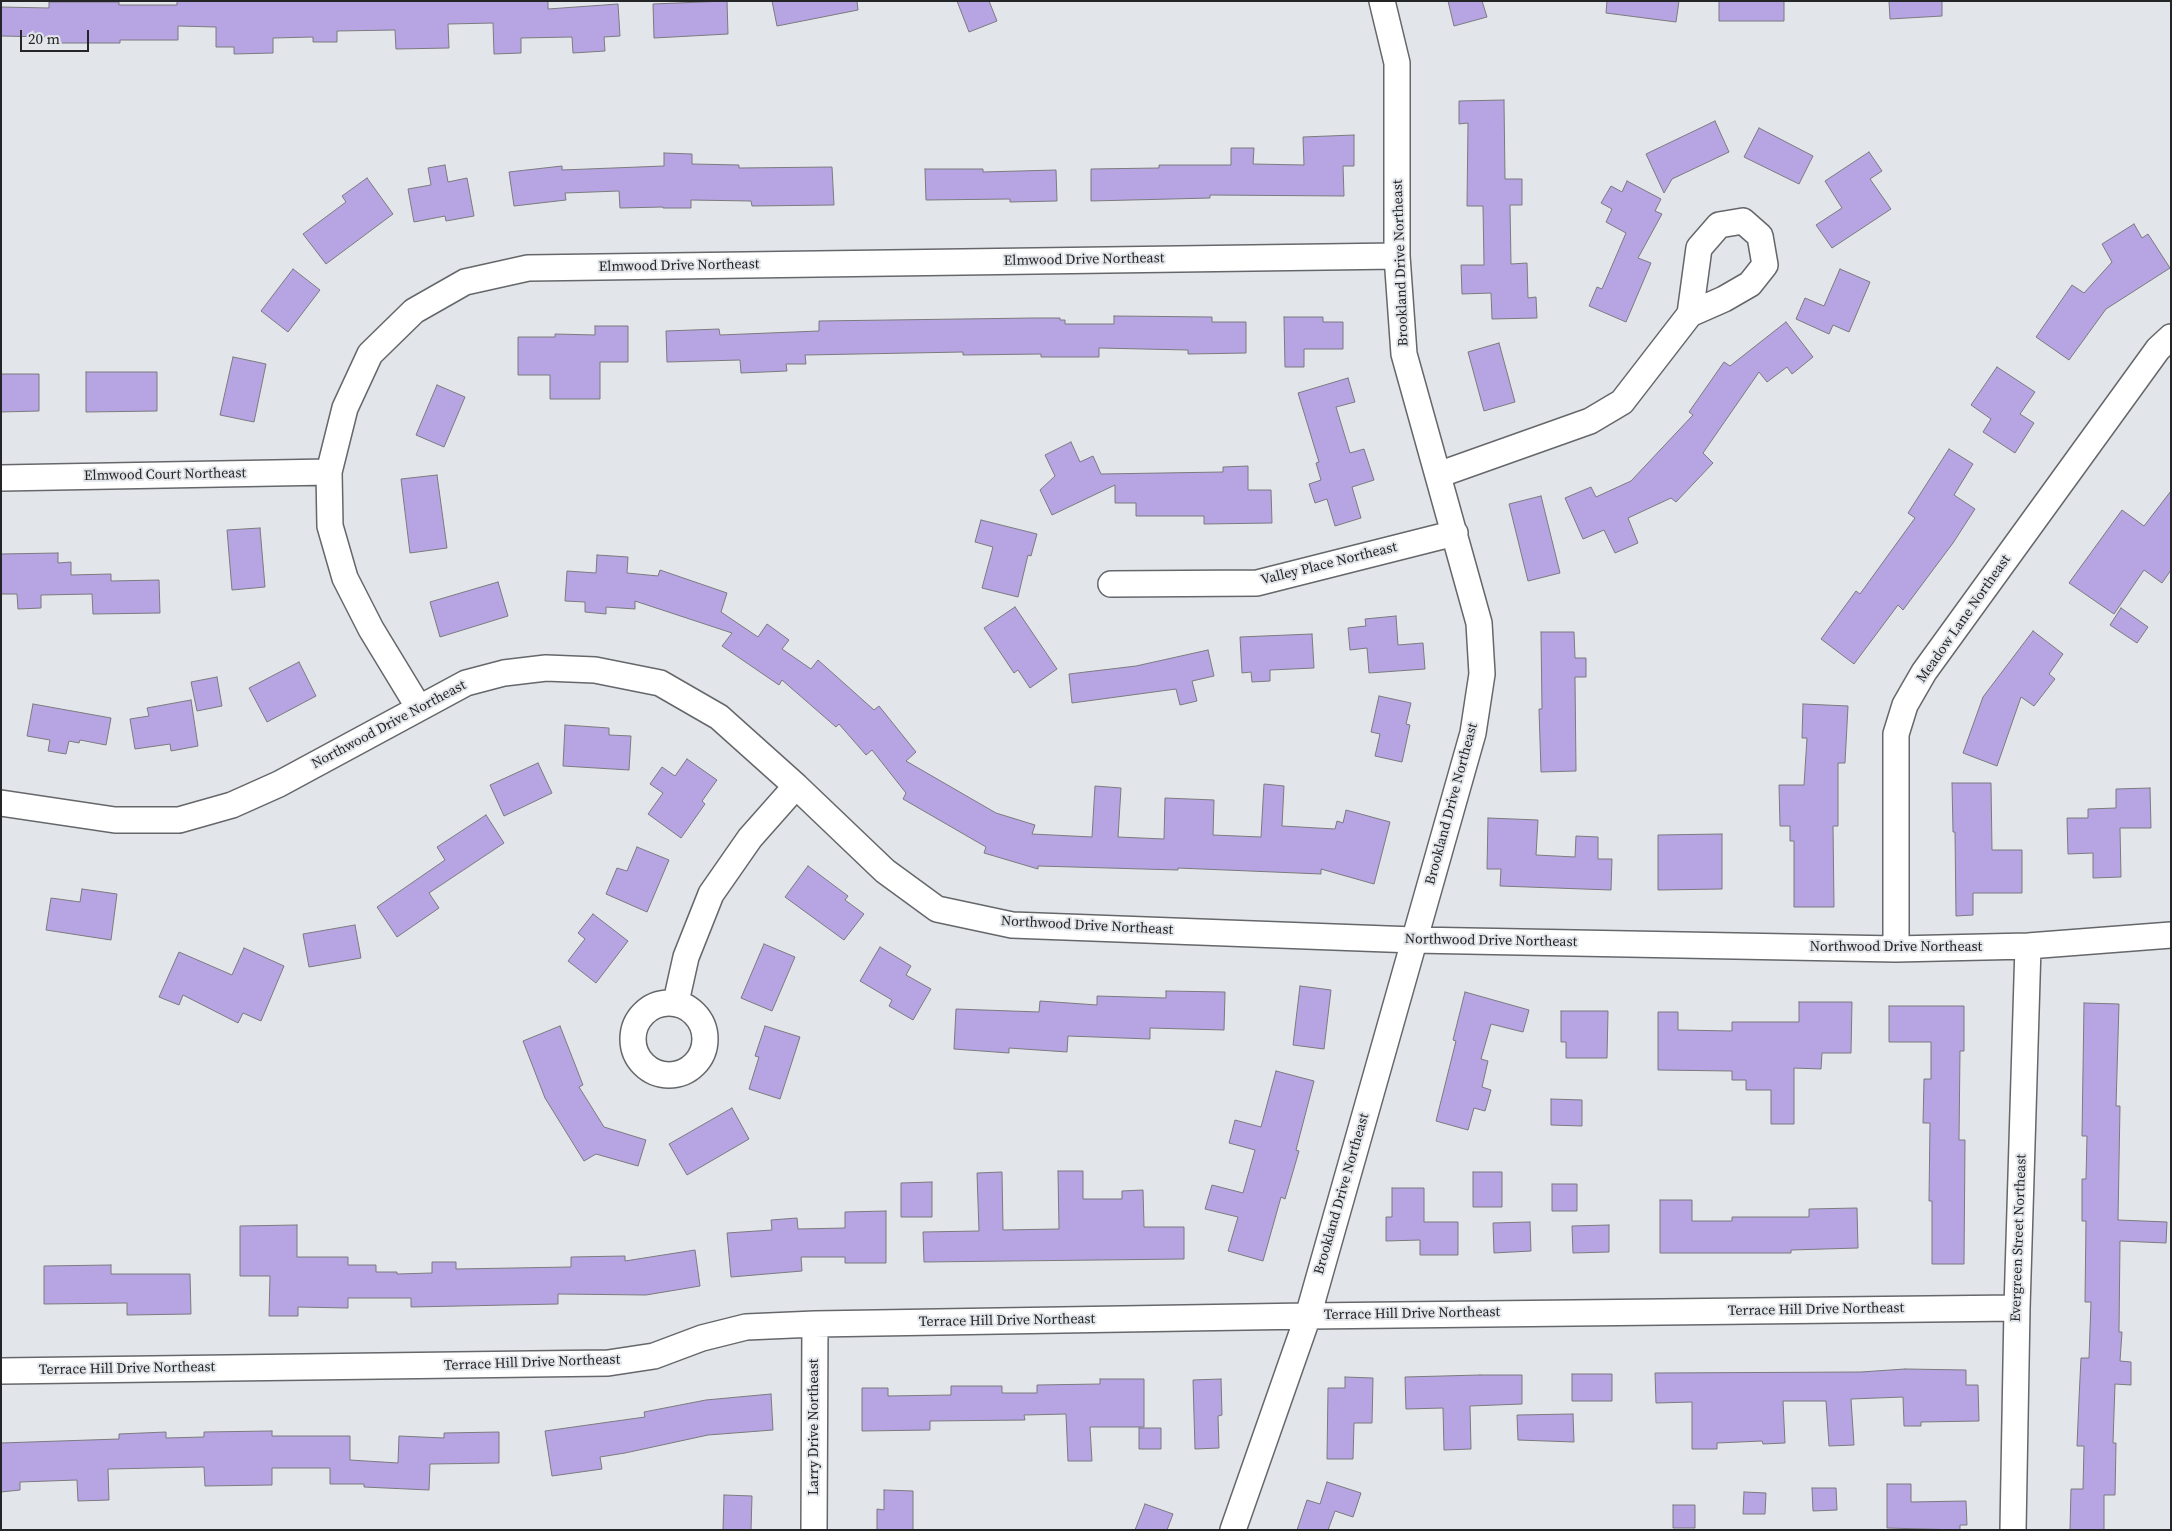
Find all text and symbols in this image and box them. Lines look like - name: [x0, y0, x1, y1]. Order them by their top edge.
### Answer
- scale bar: [22, 20, 91, 52]
- text: 20 m: [28, 28, 60, 49]
- street label: Brookland Drive Northeast: [1390, 179, 1412, 347]
- street label: Elmwood Drive Northeast: [1004, 250, 1164, 270]
- street label: Elmwood Drive Northeast: [599, 256, 759, 276]
- street label: Elmwood Court Northeast: [84, 465, 246, 485]
- street label: Valley Place Northeast: [1259, 539, 1399, 589]
- street label: Meadow Lane Northeast: [1914, 552, 2014, 686]
- street label: Northwood Drive Northeast: [309, 677, 469, 773]
- street label: Brookland Drive Northeast: [1422, 721, 1482, 887]
- street label: Northwood Drive Northeast: [1001, 913, 1173, 939]
- street label: Northwood Drive Northeast: [1405, 931, 1577, 951]
- street label: Northwood Drive Northeast: [1810, 939, 1982, 955]
- street label: Brookland Drive Northeast: [1311, 1111, 1373, 1277]
- street label: Evergreen Street Northeast: [2008, 1154, 2030, 1322]
- street label: Terrace Hill Drive Northeast: [1728, 1300, 1904, 1320]
- street label: Terrace Hill Drive Northeast: [1324, 1304, 1500, 1324]
- street label: Terrace Hill Drive Northeast: [919, 1311, 1095, 1331]
- street label: Terrace Hill Drive Northeast: [444, 1352, 620, 1374]
- street label: Terrace Hill Drive Northeast: [39, 1359, 215, 1379]
- street label: Larry Drive Northeast: [806, 1359, 822, 1495]

